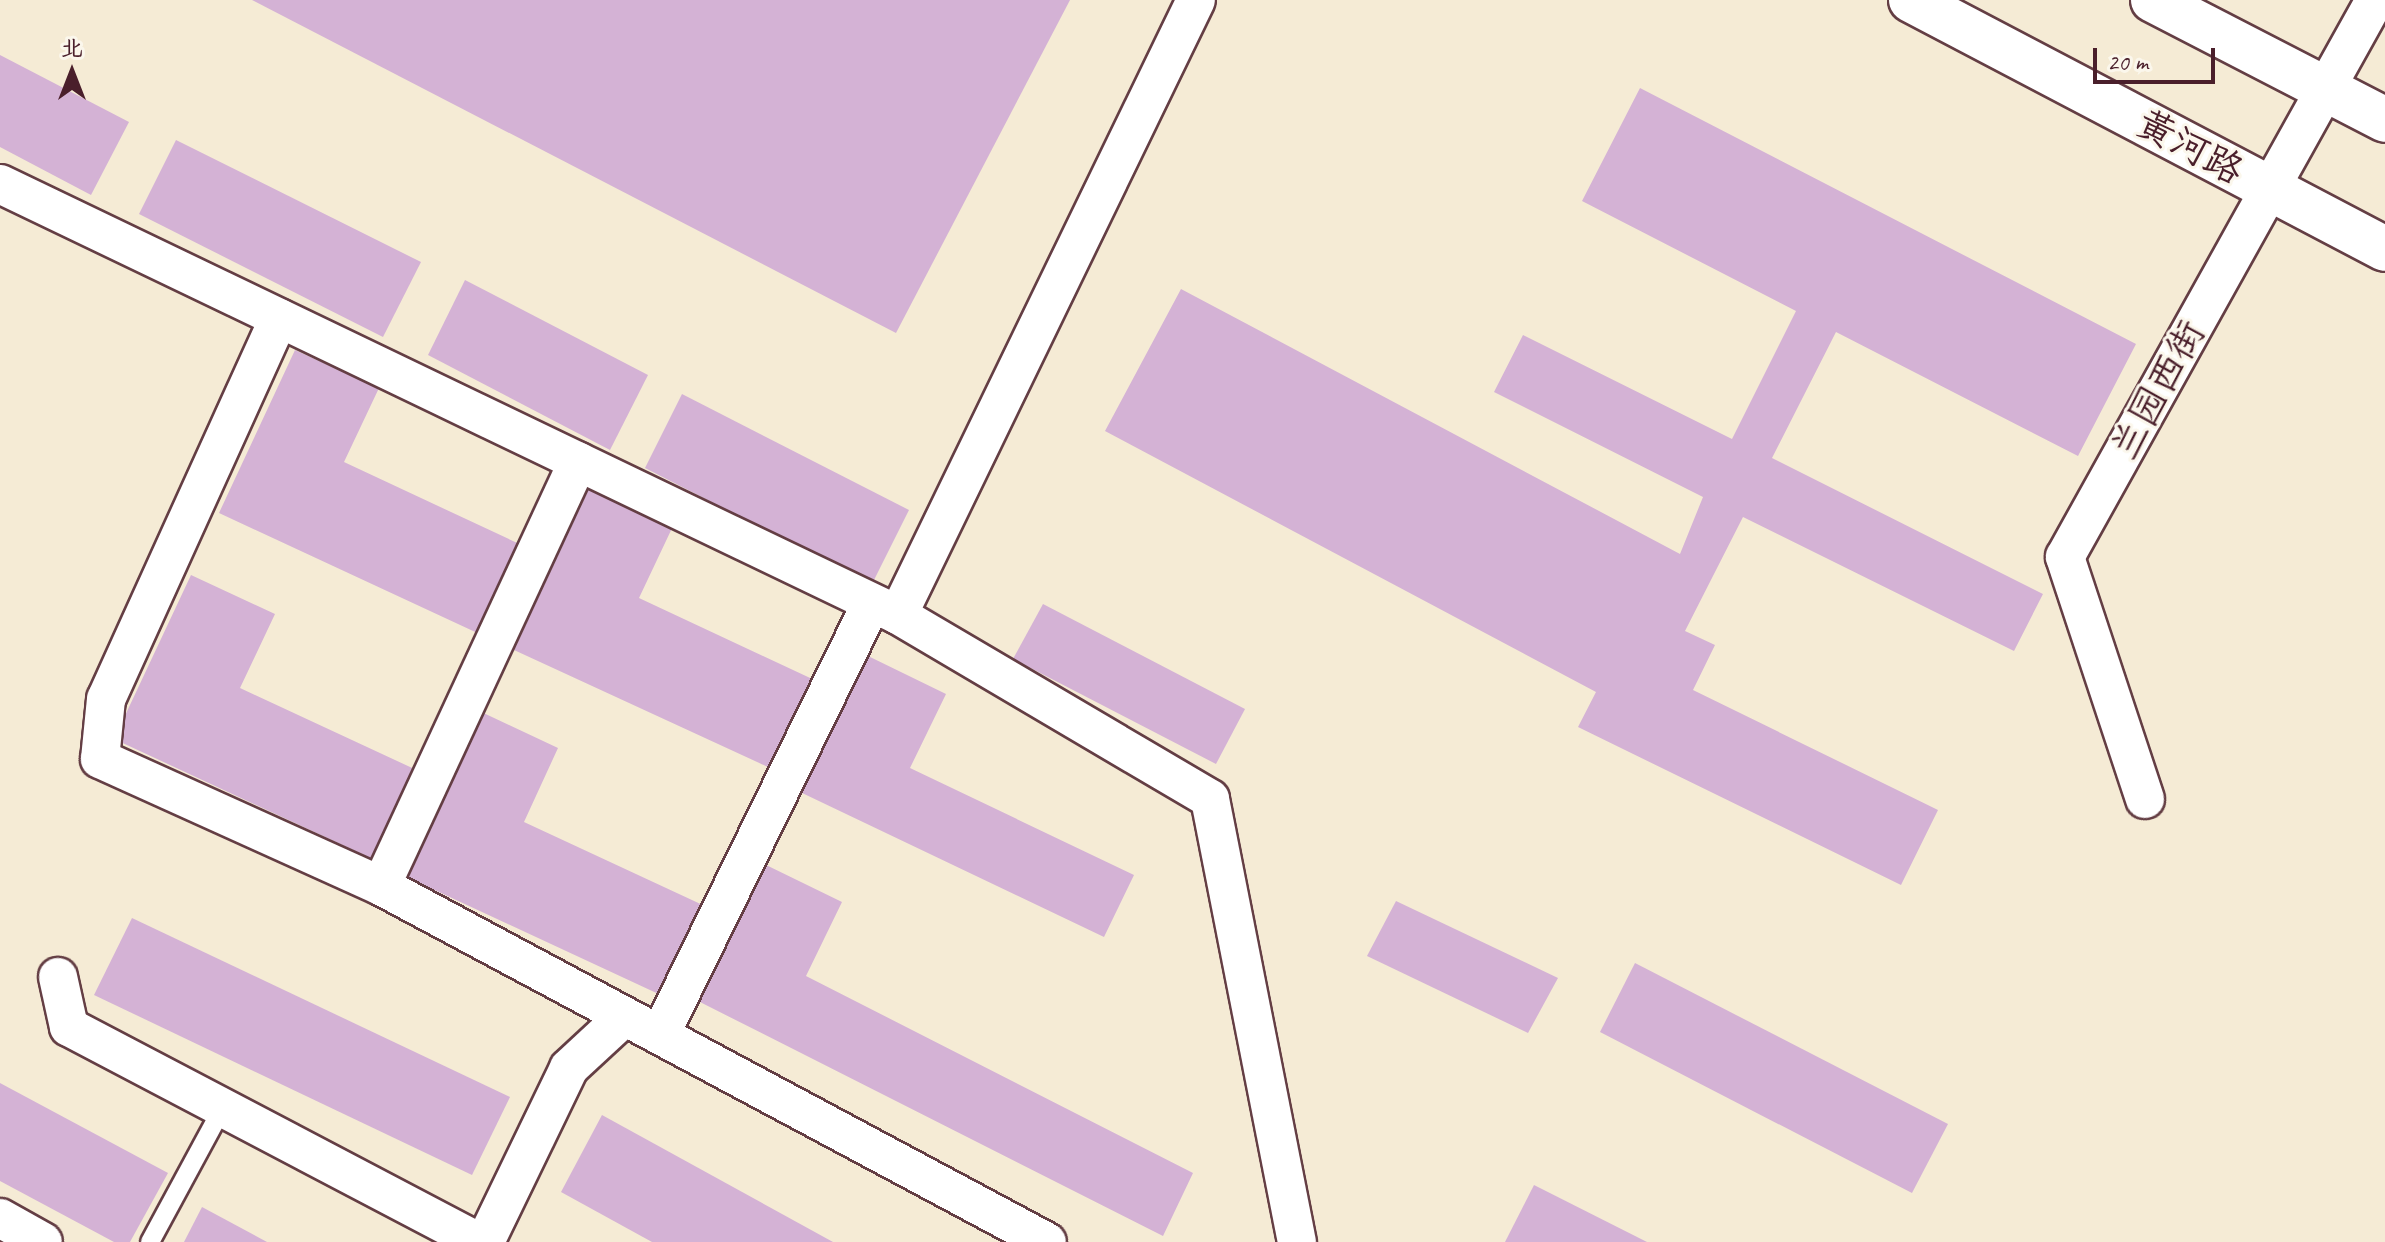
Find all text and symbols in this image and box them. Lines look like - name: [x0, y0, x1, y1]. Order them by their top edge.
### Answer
- north arrow: [32, 32, 112, 112]
- scale bar: [2097, 32, 2219, 82]
- text: 北: [61, 34, 83, 62]
- text: 20 m: [2107, 47, 2148, 77]
- street label: 黄河路: [2129, 100, 2251, 194]
- street label: 兰园西街: [2101, 312, 2215, 468]

